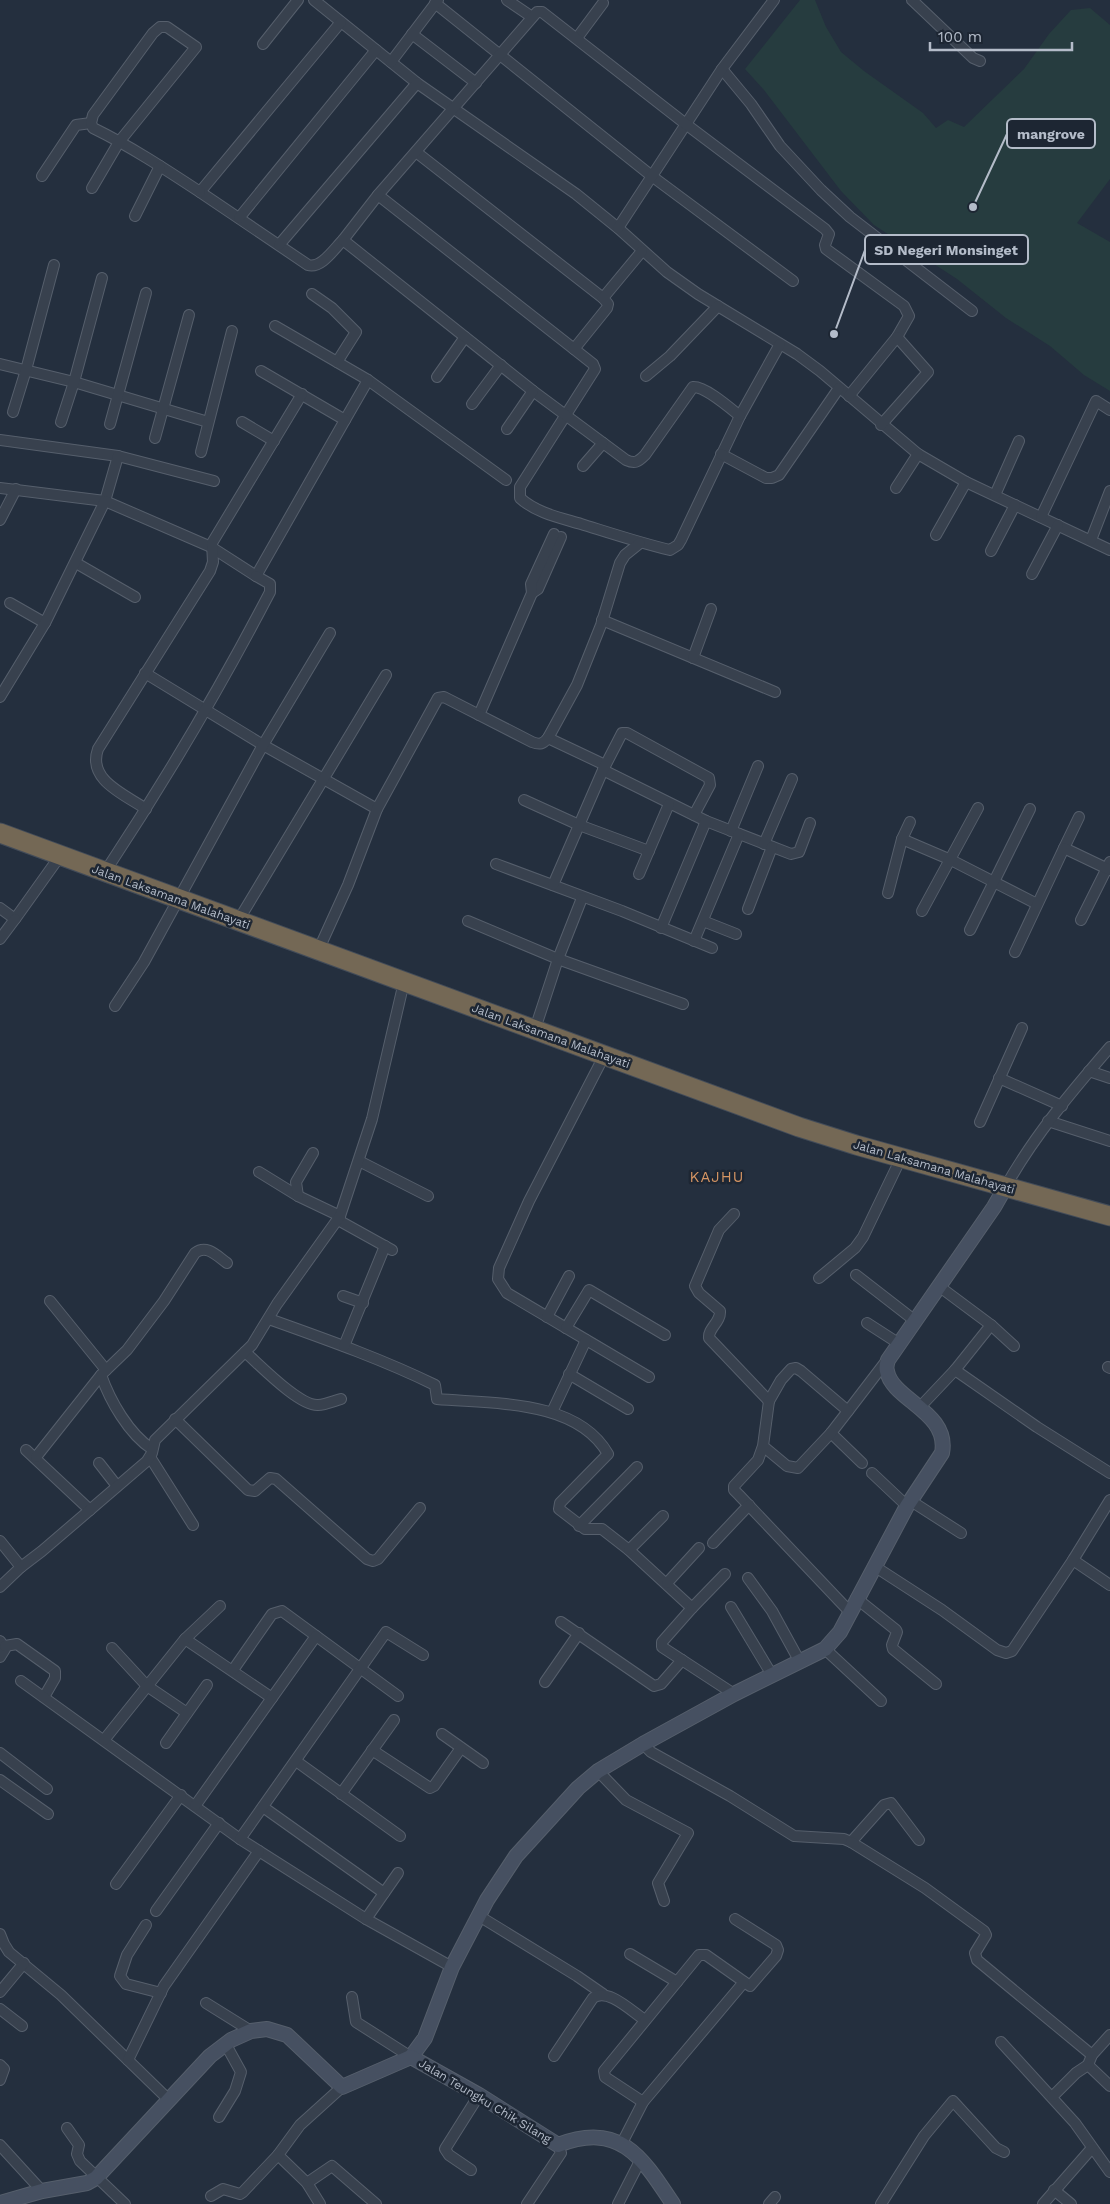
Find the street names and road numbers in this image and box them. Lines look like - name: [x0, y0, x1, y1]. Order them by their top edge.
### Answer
- street label: Jalan Laksamana Malahayati: [90, 862, 252, 932]
- street label: Jalan Laksamana Malahayati: [470, 1001, 632, 1071]
- street label: Jalan Laksamana Malahayati: [852, 1137, 1016, 1197]
- street label: Jalan Teungku Chik Silang: [416, 2056, 554, 2146]

